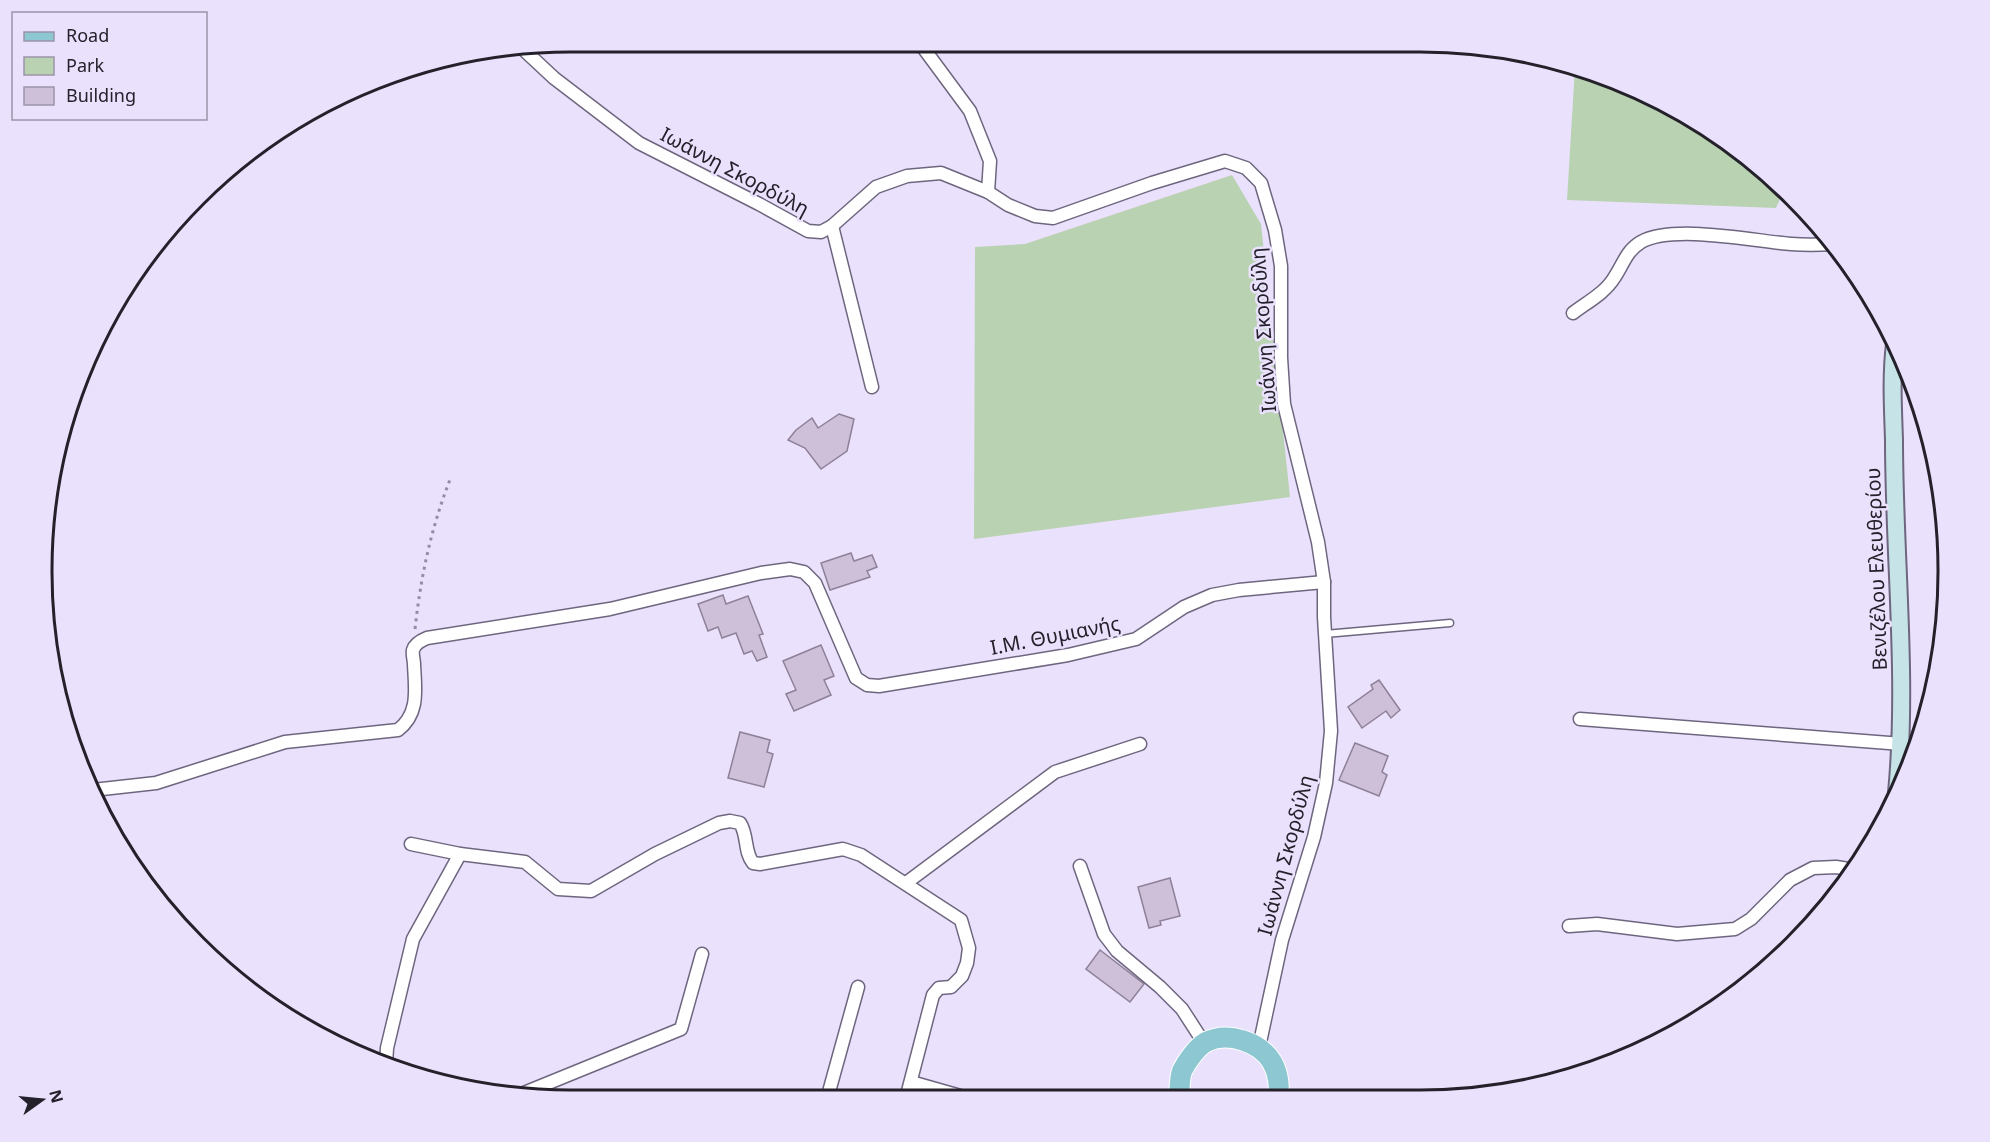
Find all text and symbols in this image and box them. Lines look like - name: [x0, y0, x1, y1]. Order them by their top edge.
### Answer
- legend: [12, 12, 207, 120]
- text: Road: [66, 23, 109, 47]
- text: Park: [66, 53, 104, 77]
- text: Building: [66, 83, 136, 107]
- street label: Ιωάννη Σκορδύλη: [656, 120, 814, 222]
- street label: Ιωάννη Σκορδύλη: [1244, 247, 1282, 413]
- street label: Βενιζέλου Ελευθερίου: [1859, 467, 1893, 671]
- street label: Ι.Μ. Θυμιανής: [988, 609, 1122, 661]
- street label: Ιωάννη Σκορδύλη: [1251, 772, 1319, 938]
- north arrow: [12, 1070, 72, 1130]
- text: N: [44, 1087, 69, 1105]

